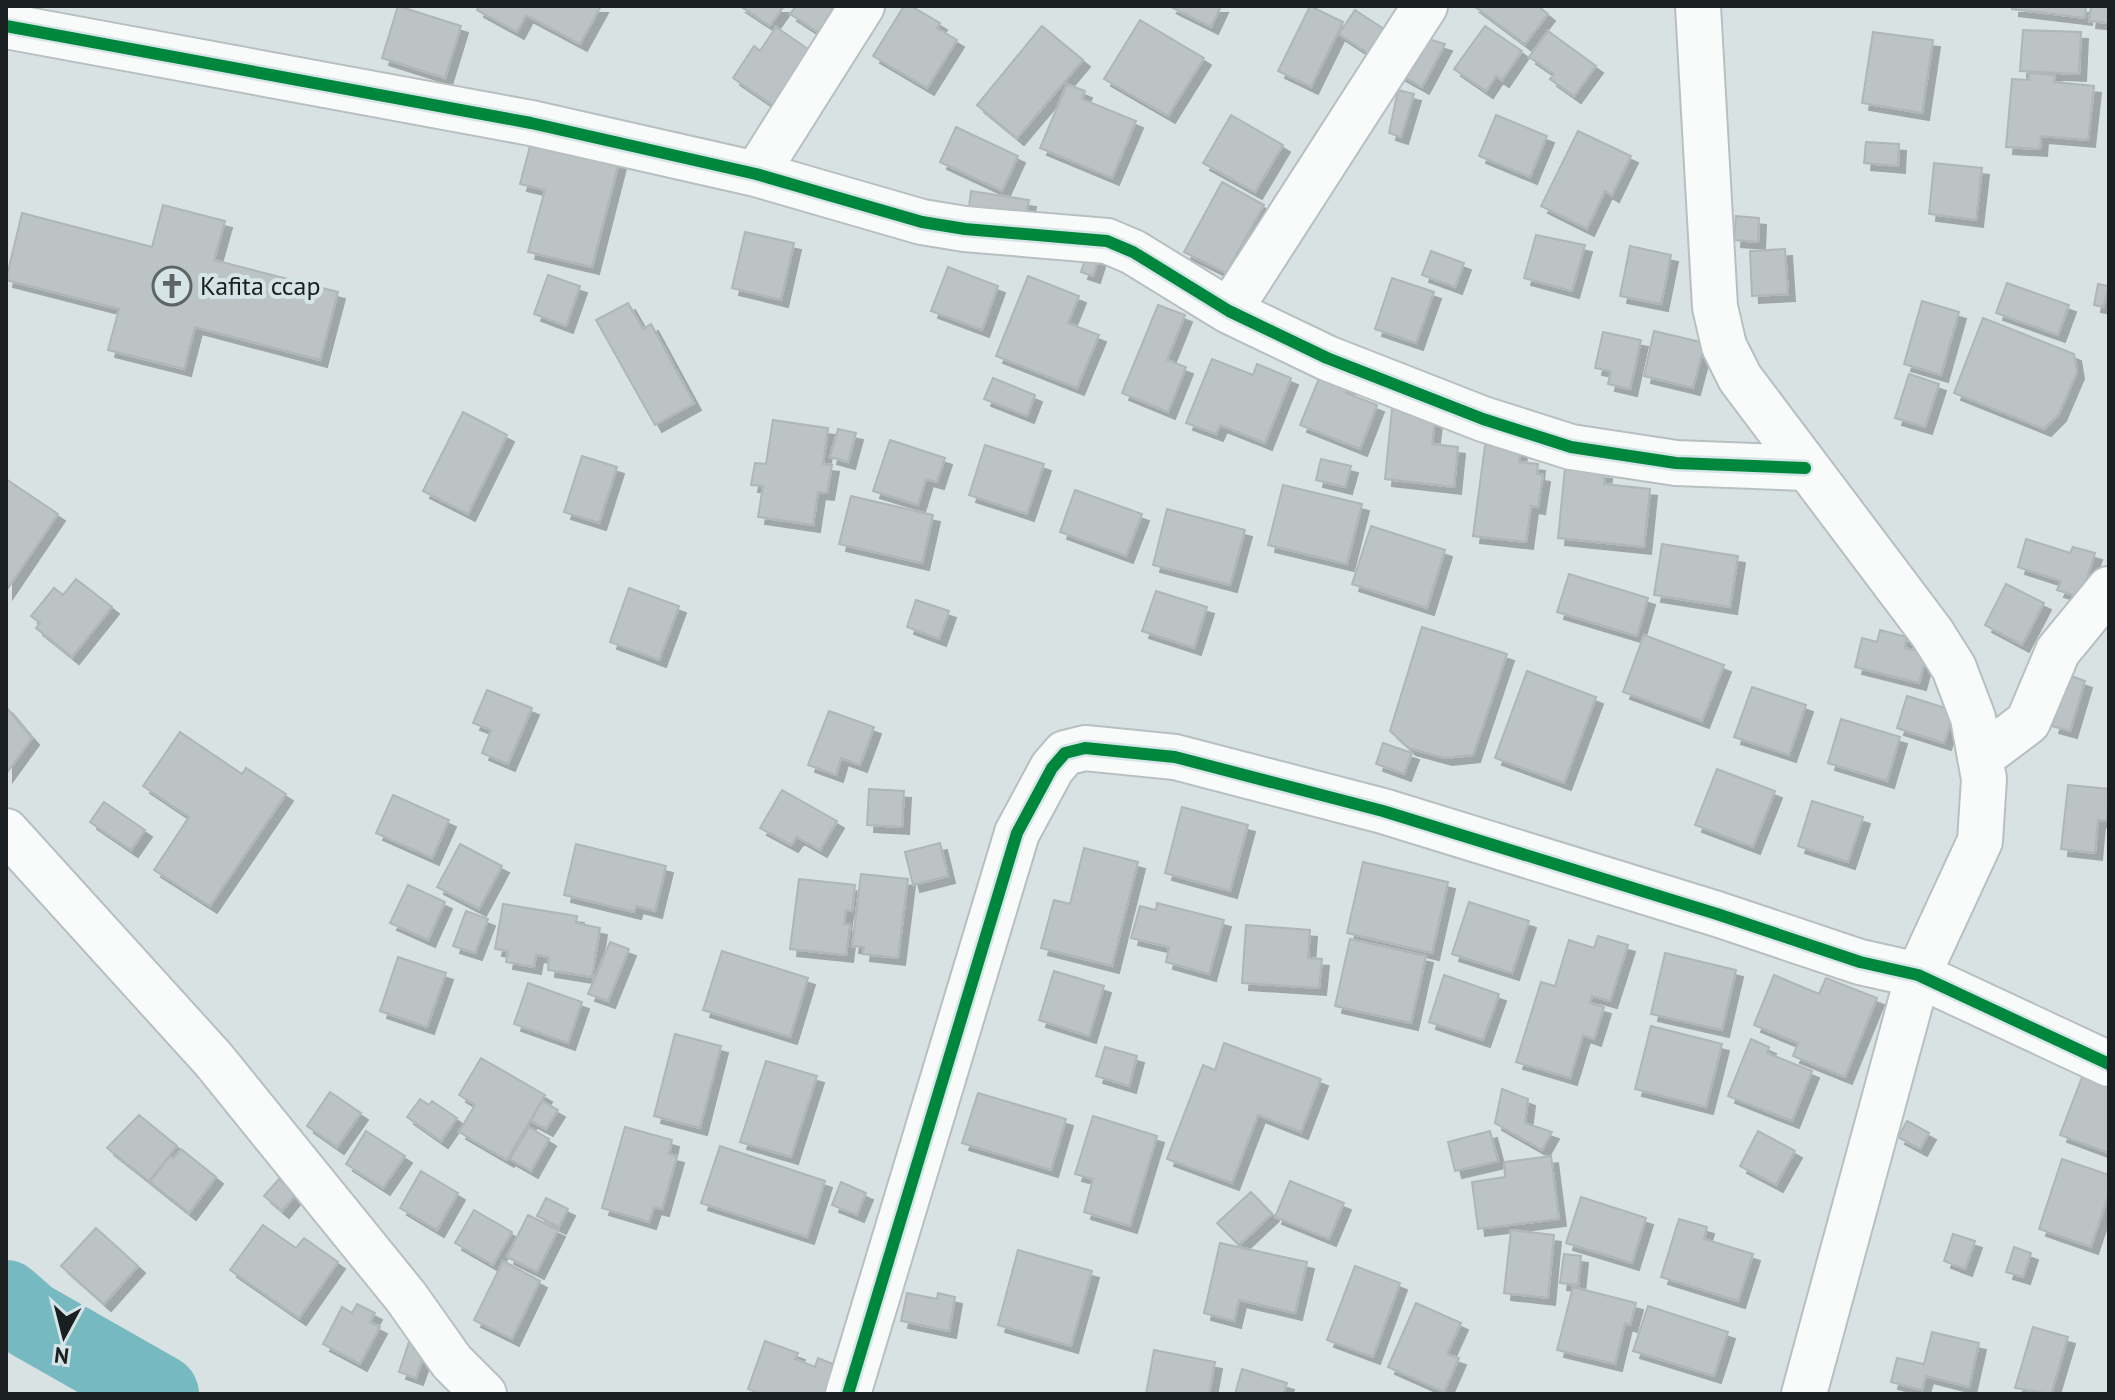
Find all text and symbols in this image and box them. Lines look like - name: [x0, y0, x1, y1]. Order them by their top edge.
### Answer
- church icon: Kafita ccap: [151, 265, 193, 307]
- place label: Kafita ccap: [200, 269, 321, 302]
- north arrow: [24, 1296, 104, 1376]
- text: N: [53, 1341, 70, 1371]

